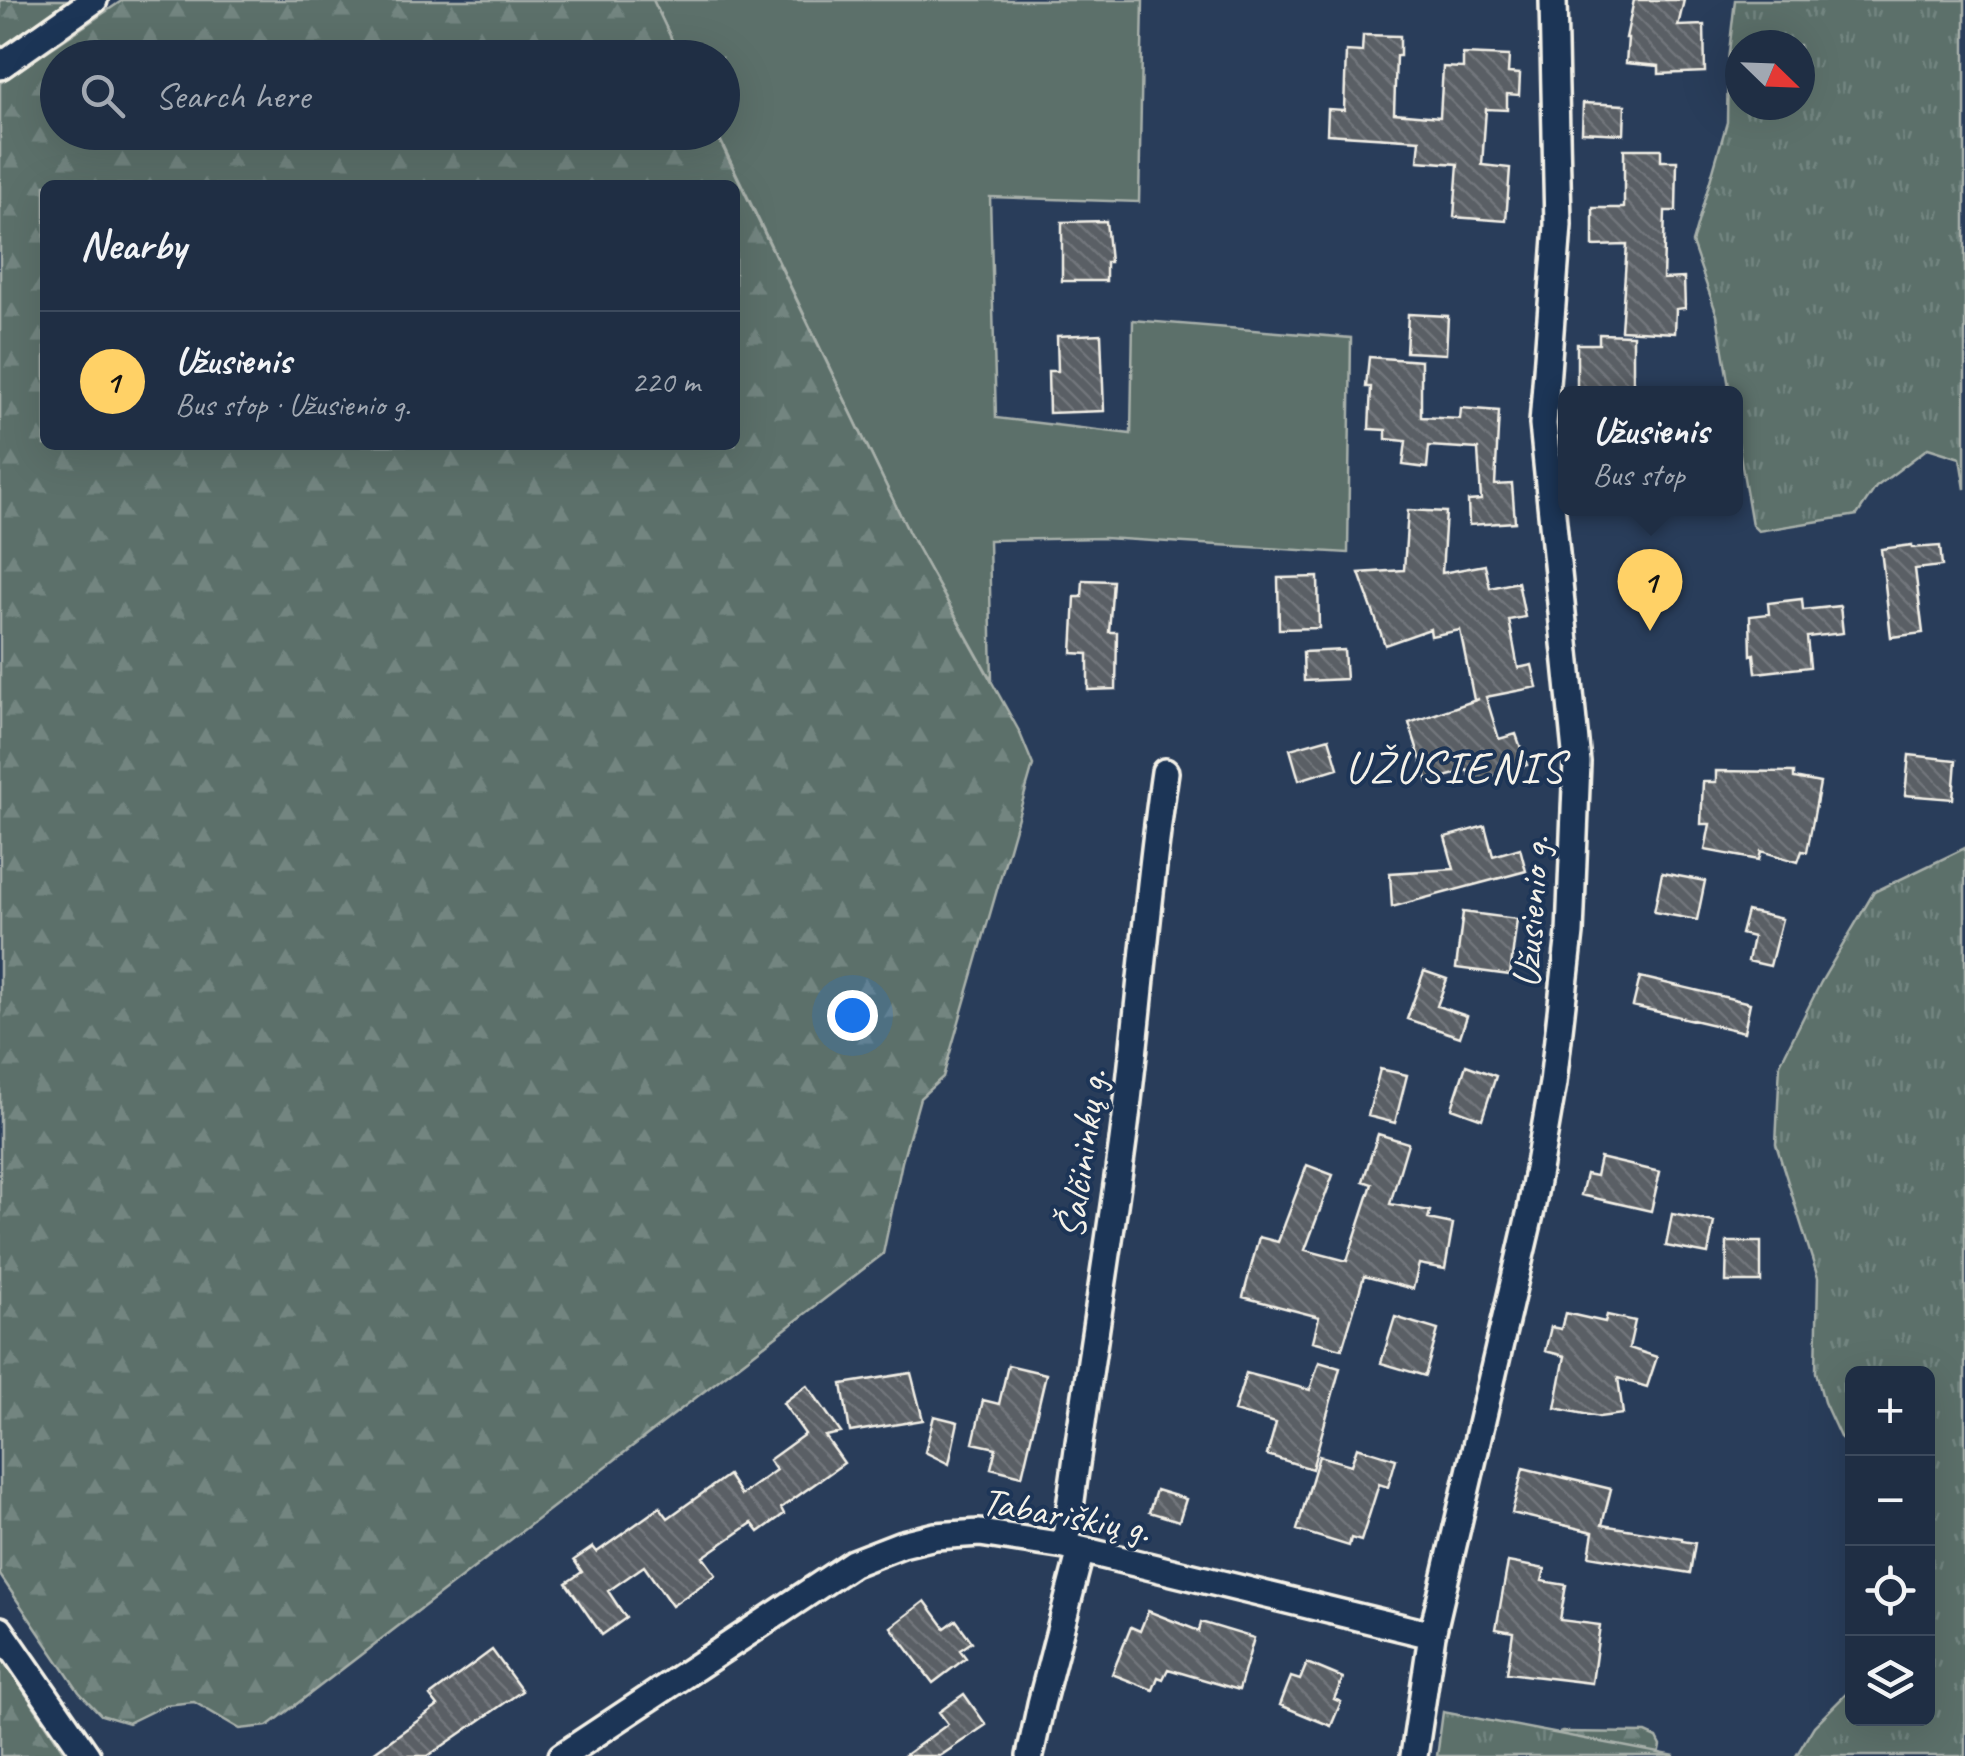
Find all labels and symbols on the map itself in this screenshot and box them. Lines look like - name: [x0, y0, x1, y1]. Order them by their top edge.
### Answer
- north arrow: [1725, 30, 1815, 120]
- pin: 1: [1618, 548, 1682, 631]
- district label: UŽUSIENIS: [1345, 739, 1571, 796]
- street label: Užusienio g.: [1501, 834, 1561, 990]
- your location: [827, 990, 878, 1041]
- street label: Šalčininkų g.: [1045, 1066, 1119, 1242]
- street label: Tabariškių g.: [978, 1476, 1154, 1554]

